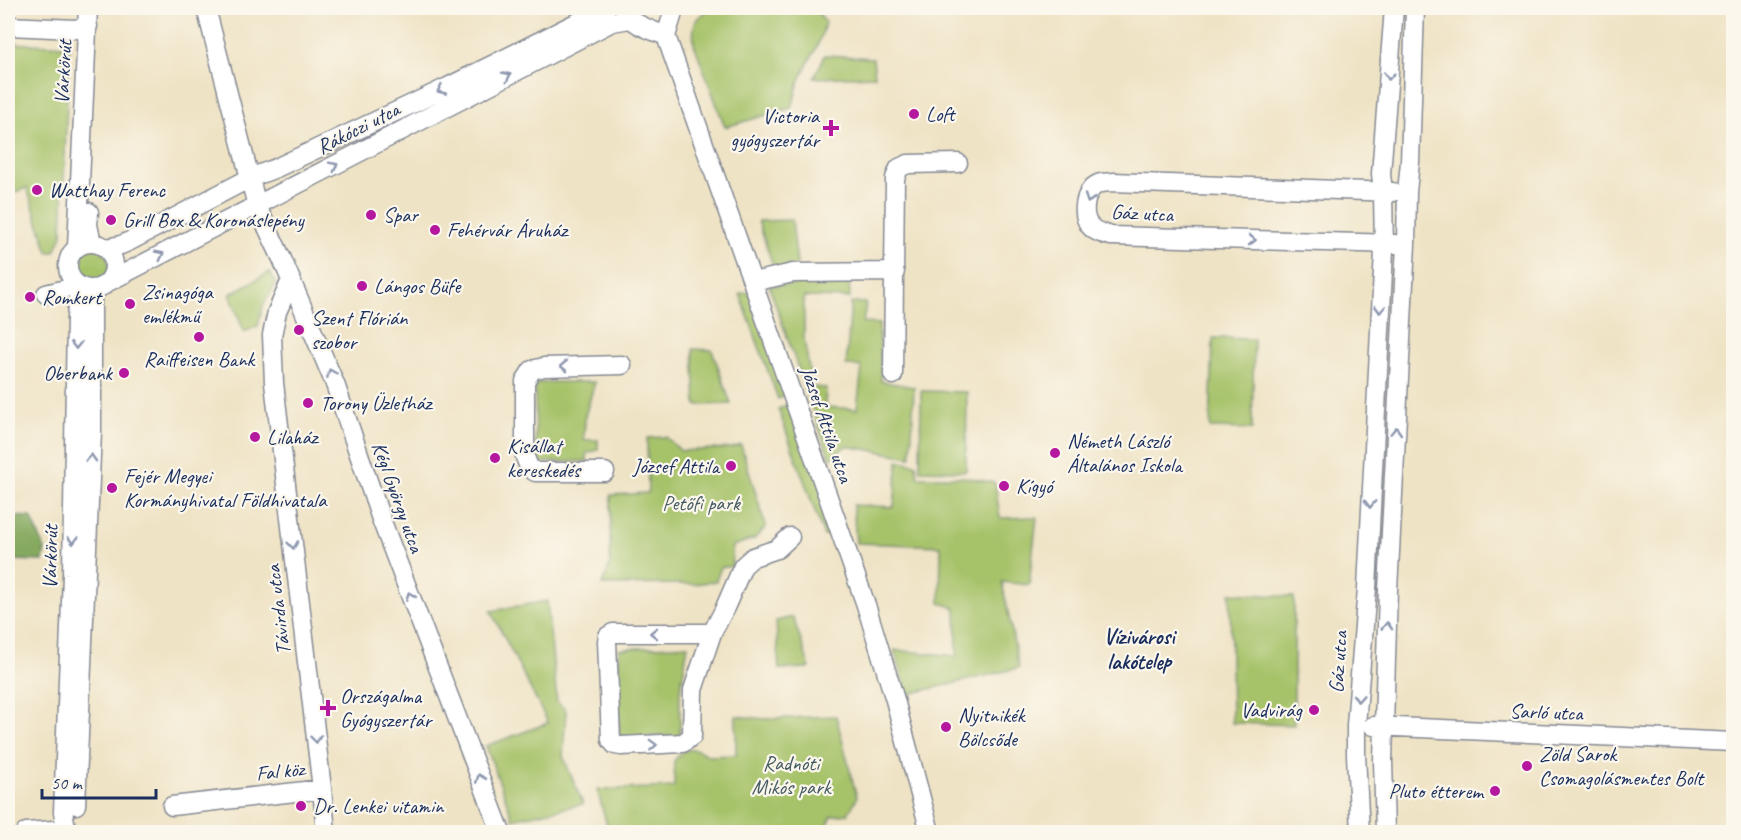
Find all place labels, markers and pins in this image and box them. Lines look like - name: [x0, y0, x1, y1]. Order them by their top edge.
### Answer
- place label: Loft: [926, 101, 956, 127]
- place label: Victoria gyógyszertár: [731, 103, 821, 153]
- marker: Loft: [907, 107, 921, 121]
- marker: Victoria gyógyszertár: [824, 121, 838, 135]
- place label: Watthay Ferenc: [49, 177, 167, 203]
- marker: Watthay Ferenc: [30, 183, 44, 197]
- place label: Spar: [383, 202, 419, 228]
- place label: Grill Box & Koronáslepény: [123, 207, 306, 233]
- marker: Spar: [364, 208, 378, 222]
- marker: Grill Box & Koronáslepény: [104, 213, 118, 227]
- place label: Fehérvár Áruház: [447, 217, 570, 243]
- marker: Fehérvár Áruház: [428, 223, 442, 237]
- place label: Lángos Büfe: [374, 273, 462, 299]
- place label: Zsinagóga emlékmű: [142, 279, 215, 329]
- marker: Lángos Büfe: [355, 279, 369, 293]
- place label: Romkert: [42, 284, 103, 310]
- marker: Romkert: [23, 290, 37, 304]
- marker: Zsinagóga emlékmű: [123, 297, 137, 311]
- place label: Szent Flórián szobor: [311, 305, 408, 355]
- marker: Szent Flórián szobor: [292, 323, 306, 337]
- marker: Raiffeisen Bank: [192, 330, 206, 344]
- place label: Raiffeisen Bank: [144, 346, 257, 372]
- place label: Oberbank: [43, 360, 113, 386]
- marker: Oberbank: [117, 366, 131, 380]
- place label: Torony Üzletház: [320, 390, 434, 416]
- marker: Torony Üzletház: [301, 396, 315, 410]
- place label: Lilaház: [267, 424, 320, 450]
- place label: Németh László Általános Iskola: [1067, 428, 1184, 478]
- marker: Lilaház: [248, 430, 262, 444]
- place label: Kisállat kereskedés: [507, 433, 582, 483]
- marker: Németh László Általános Iskola: [1048, 446, 1062, 460]
- marker: Kisállat kereskedés: [488, 451, 502, 465]
- place label: József Attila: [632, 453, 721, 479]
- marker: József Attila: [724, 459, 738, 473]
- place label: Fejér Megyei Kormányhivatal Földhivatala: [124, 463, 328, 513]
- place label: Kígyó: [1016, 473, 1055, 499]
- marker: Kígyó: [997, 479, 1011, 493]
- marker: Fejér Megyei Kormányhivatal Földhivatala: [105, 481, 119, 495]
- place label: Országalma Gyógyszertár: [340, 683, 434, 733]
- place label: Vadvirág: [1240, 697, 1304, 723]
- marker: Országalma Gyógyszertár: [321, 701, 335, 715]
- place label: Nyitnikék Bölcsőde: [958, 702, 1027, 752]
- marker: Vadvirág: [1307, 703, 1321, 717]
- marker: Nyitnikék Bölcsőde: [939, 720, 953, 734]
- place label: Zöld Sarok Csomagolásmentes Bolt: [1539, 741, 1705, 791]
- marker: Zöld Sarok Csomagolásmentes Bolt: [1520, 759, 1534, 773]
- place label: Pluto étterem: [1389, 778, 1485, 804]
- marker: Pluto étterem: [1488, 784, 1502, 798]
- place label: Dr. Lenkei vitamin: [313, 793, 445, 819]
- marker: Dr. Lenkei vitamin: [294, 799, 308, 813]

